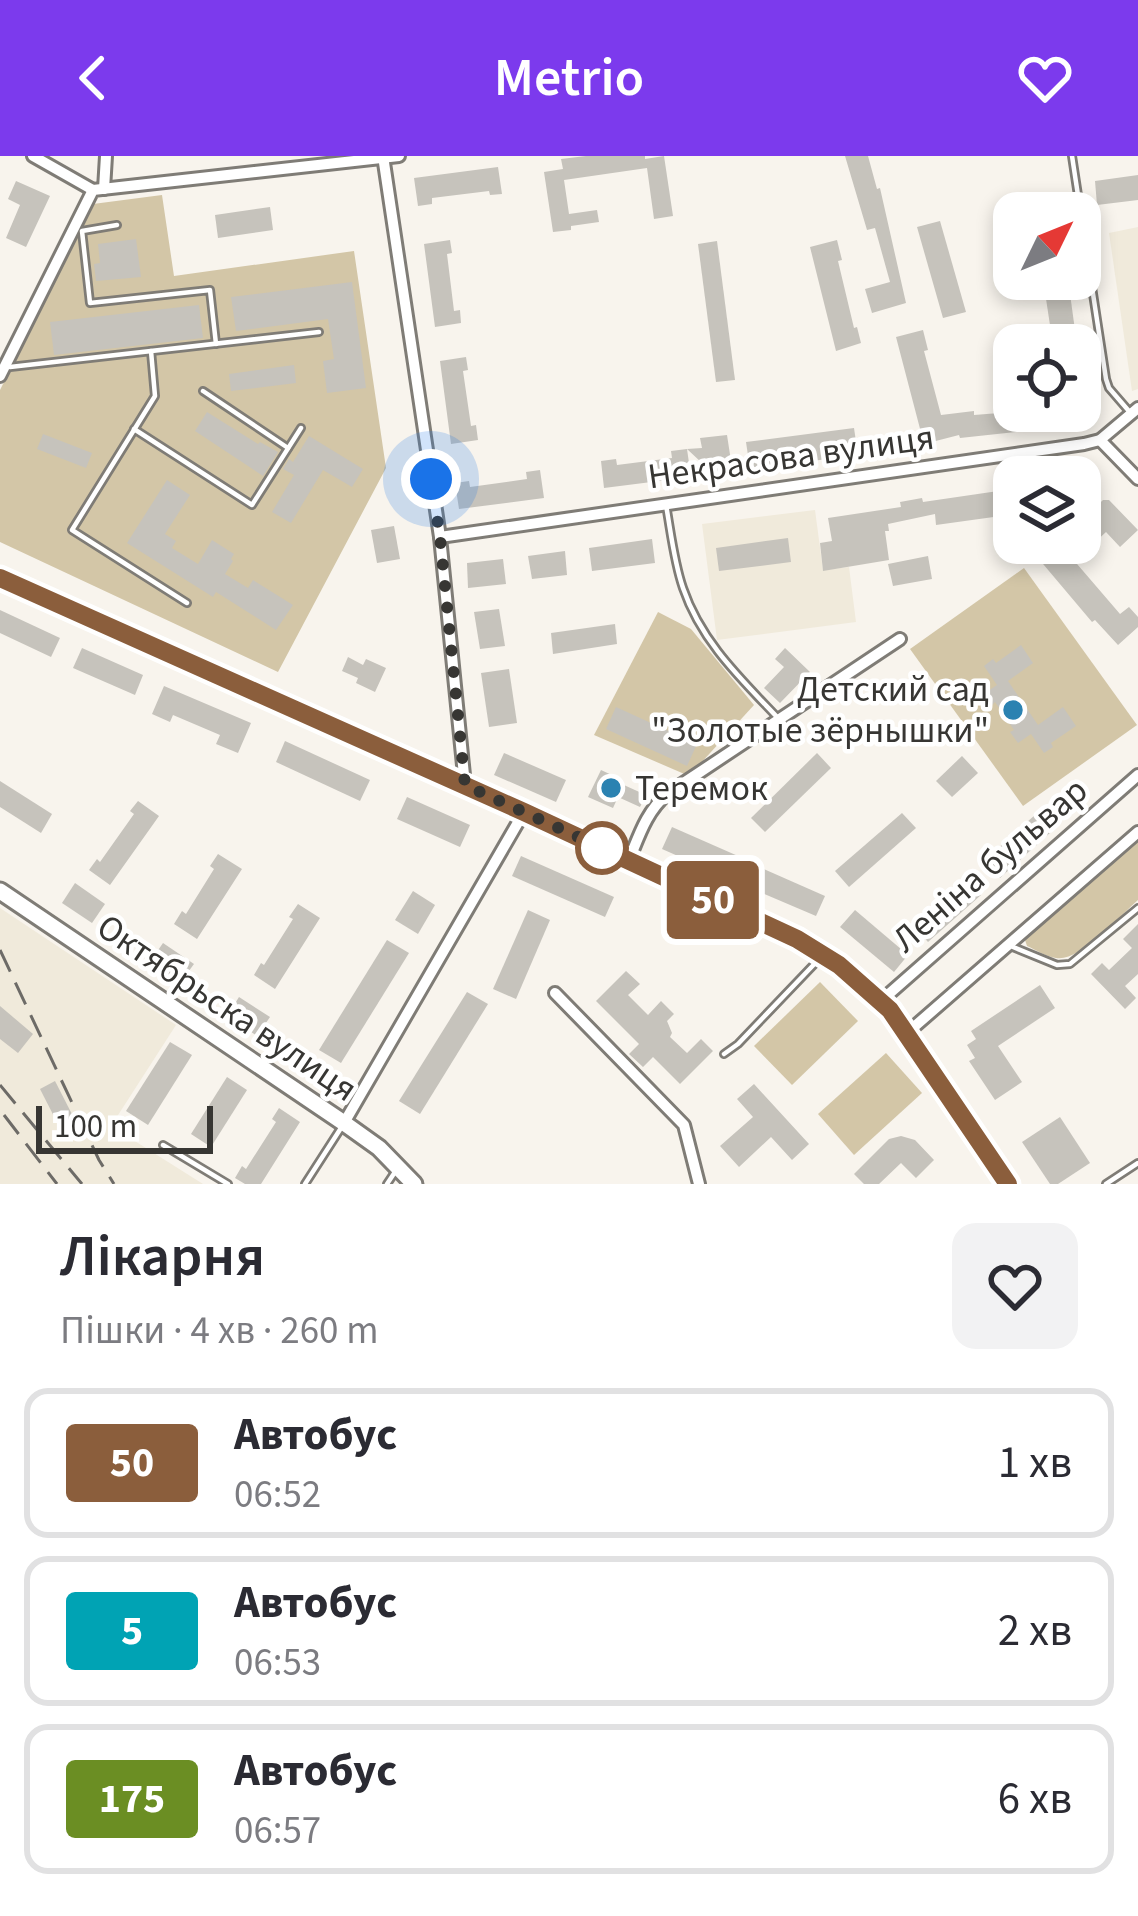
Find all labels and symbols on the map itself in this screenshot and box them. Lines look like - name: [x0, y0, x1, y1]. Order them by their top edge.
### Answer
- north arrow: [993, 192, 1101, 300]
- street label: Некрасова вулиця: [645, 412, 937, 502]
- your location: [401, 449, 461, 509]
- place label: Детский сад "Золотые зёрнышки": [651, 664, 989, 756]
- marker: Детский сад "Золотые зёрнышки": [1000, 697, 1026, 723]
- place label: Теремок: [635, 763, 768, 814]
- street label: Леніна бульвар: [881, 766, 1099, 964]
- marker: Теремок: [598, 775, 624, 801]
- unlabelled marker: [577, 823, 627, 873]
- line badge: 50: [659, 861, 767, 939]
- street label: Октябрьска вулиця: [87, 902, 367, 1114]
- scale bar: [36, 1100, 213, 1153]

